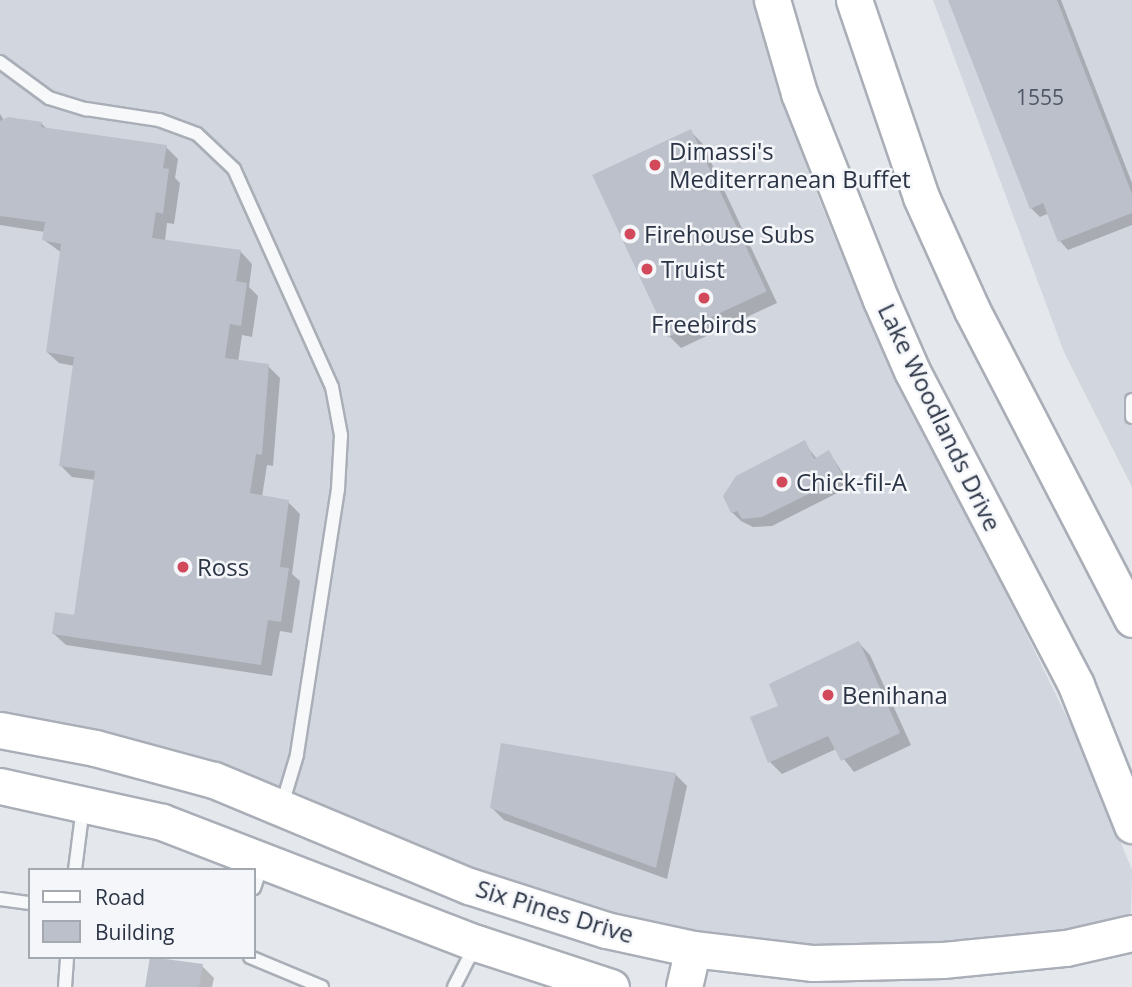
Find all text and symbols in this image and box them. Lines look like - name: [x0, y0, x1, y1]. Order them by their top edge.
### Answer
- house number: 1555: [1016, 84, 1064, 110]
- place label: Dimassi's Mediterranean Buffet: [669, 137, 911, 193]
- marker: Dimassi's Mediterranean Buffet: [647, 157, 663, 173]
- place label: Firehouse Subs: [644, 220, 815, 248]
- marker: Firehouse Subs: [622, 226, 638, 242]
- place label: Truist: [661, 255, 725, 283]
- marker: Truist: [639, 261, 655, 277]
- marker: Freebirds: [696, 290, 712, 306]
- street label: Lake Woodlands Drive: [872, 299, 1008, 535]
- place label: Freebirds: [651, 310, 757, 338]
- place label: Chick-fil-A: [796, 468, 907, 496]
- marker: Chick-fil-A: [774, 474, 790, 490]
- place label: Ross: [197, 553, 249, 581]
- marker: Ross: [175, 559, 191, 575]
- place label: Benihana: [842, 681, 948, 709]
- marker: Benihana: [820, 687, 836, 703]
- legend: [28, 868, 256, 959]
- street label: Six Pines Drive: [473, 873, 637, 949]
- text: Road: [95, 883, 145, 911]
- text: Building: [95, 918, 174, 946]

